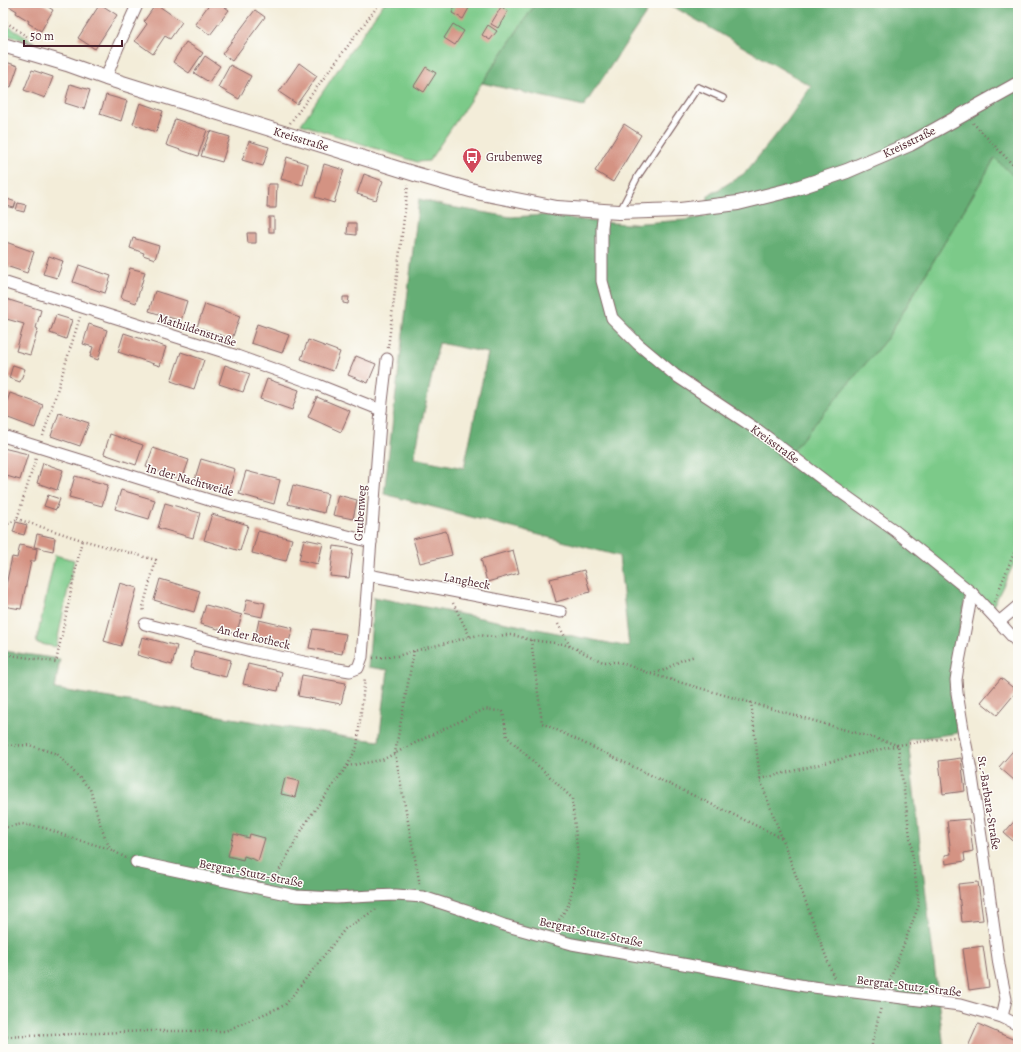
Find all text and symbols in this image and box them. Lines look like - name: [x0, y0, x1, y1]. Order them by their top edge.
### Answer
- scale bar: [24, 22, 122, 48]
- text: 50 m: [30, 28, 54, 44]
- street label: Kreisstraße: [880, 122, 938, 162]
- street label: Kreisstraße: [271, 123, 331, 155]
- bus stop icon: Grubenweg: [461, 146, 483, 174]
- place label: Grubenweg: [486, 149, 542, 165]
- street label: Mathildenstraße: [156, 310, 238, 350]
- street label: Kreisstraße: [747, 421, 803, 467]
- street label: In der Nachtweide: [144, 460, 236, 500]
- street label: Grubenweg: [350, 484, 370, 542]
- street label: Langheck: [442, 569, 492, 593]
- street label: An der Rotheck: [215, 621, 292, 653]
- street label: St.-Barbara-Straße: [974, 755, 1004, 851]
- street label: Bergrat-Stutz-Straße: [198, 855, 304, 891]
- street label: Bergrat-Stutz-Straße: [538, 913, 644, 951]
- street label: Bergrat-Stutz-Straße: [856, 972, 962, 1000]

